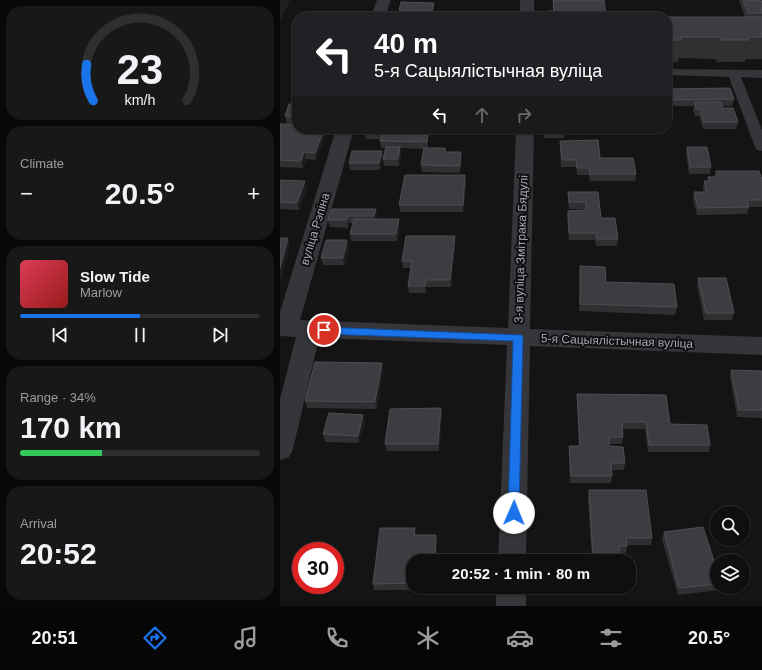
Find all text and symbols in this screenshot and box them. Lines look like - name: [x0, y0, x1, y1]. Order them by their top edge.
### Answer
- icon: left: [308, 28, 360, 80]
- text: 40 m: [374, 28, 438, 59]
- text: 23: [117, 46, 163, 93]
- text: 5-я Сацыялістычная вуліца: [374, 61, 602, 81]
- text: km/h: [125, 92, 156, 108]
- icon: left: [429, 104, 451, 126]
- icon: ahead: [471, 104, 493, 126]
- icon: right: [513, 104, 535, 126]
- text: Climate: [20, 156, 64, 171]
- street label: 3-я вуліца Змітрака Бядулі: [511, 175, 531, 323]
- text: 20.5°: [105, 177, 175, 210]
- text: −: [20, 181, 33, 206]
- text: +: [247, 181, 260, 206]
- street label: вуліца Рэпіна: [297, 191, 333, 267]
- text: Slow Tide: [80, 268, 150, 285]
- text: Marlow: [80, 285, 122, 300]
- pin: [307, 313, 341, 347]
- icon: arrive: [313, 319, 335, 341]
- icon: previous: [49, 324, 71, 346]
- icon: pause: [129, 324, 151, 346]
- icon: next: [209, 324, 231, 346]
- street label: 5-я Сацыялістычная вуліца: [541, 331, 694, 351]
- text: Range · 34%: [20, 390, 96, 405]
- text: 170 km: [20, 411, 122, 444]
- position arrow: [493, 492, 535, 534]
- map controls: [710, 506, 750, 594]
- button: search: [710, 506, 750, 546]
- text: Arrival: [20, 516, 57, 531]
- text: 20:52: [20, 537, 97, 570]
- speed limit sign: 30: [292, 542, 344, 594]
- button: layers: [710, 554, 750, 594]
- text: 20:52 · 1 min · 80 m: [452, 565, 590, 582]
- icon: directions: [141, 624, 169, 652]
- icon: music: [232, 624, 260, 652]
- icon: phone: [323, 624, 351, 652]
- icon: climate: [414, 624, 442, 652]
- icon: car: [506, 624, 534, 652]
- icon: filters: [597, 624, 625, 652]
- text: 20:51: [32, 628, 78, 648]
- text: 20.5°: [688, 628, 730, 648]

